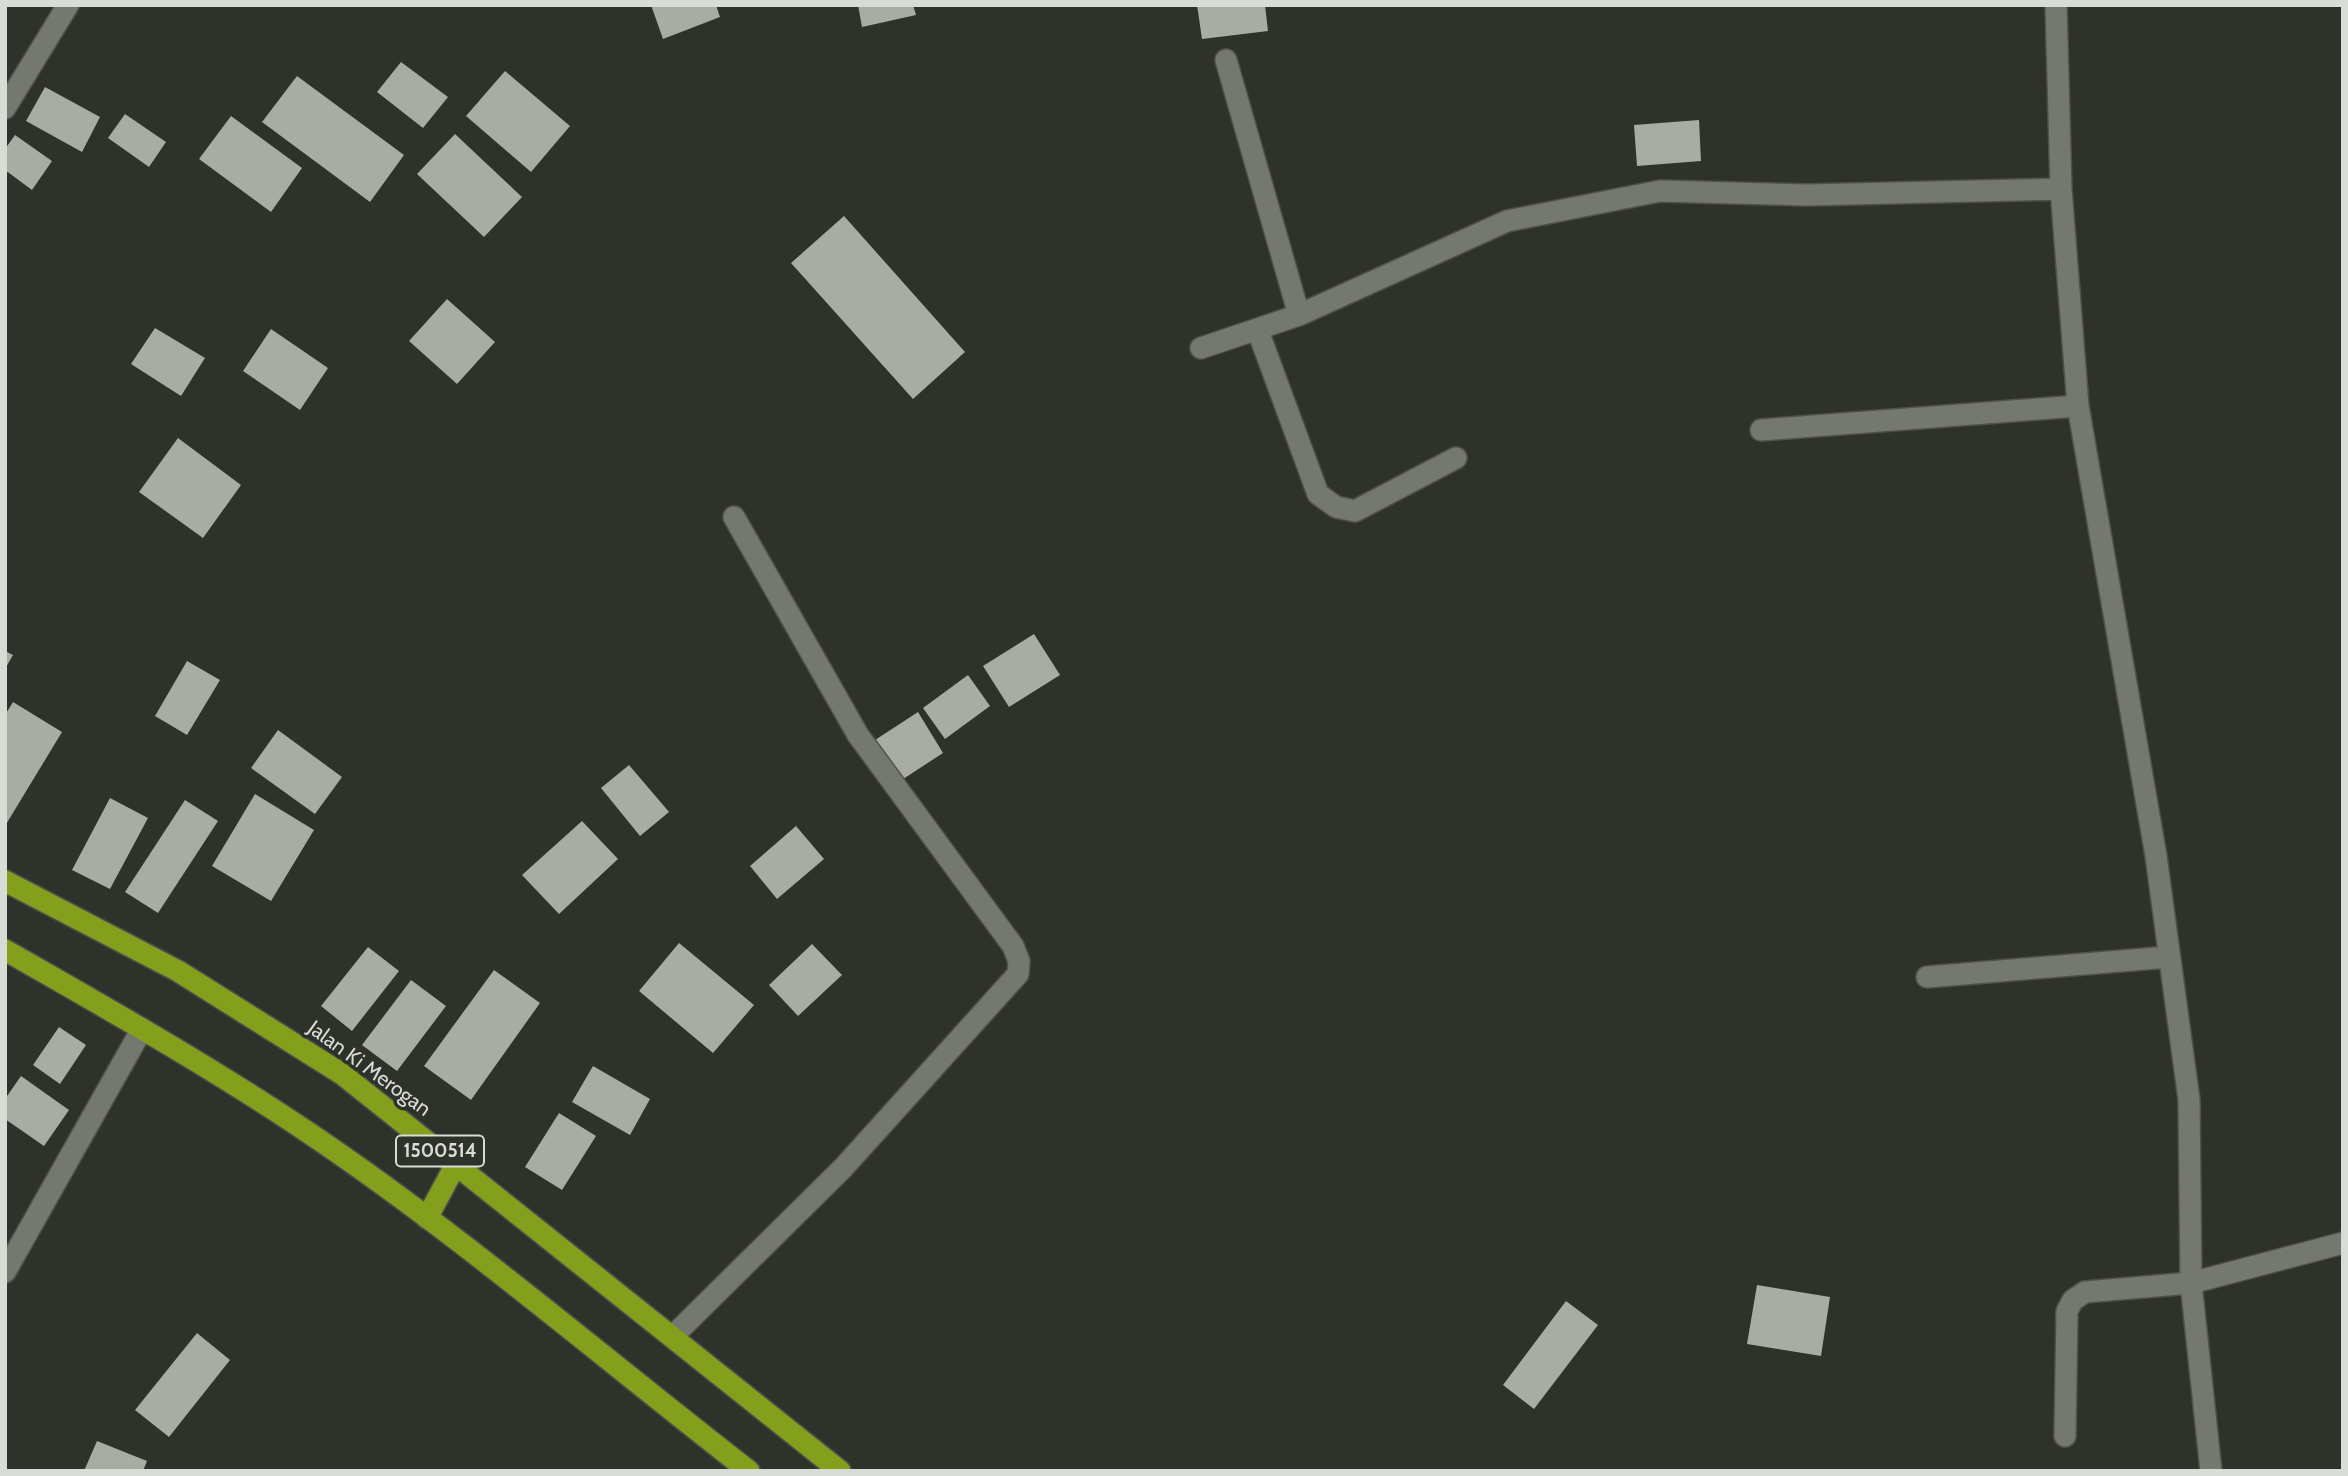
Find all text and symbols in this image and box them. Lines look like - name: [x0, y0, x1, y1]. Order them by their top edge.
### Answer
- street label: Jalan Ki Merogan: [303, 1016, 435, 1122]
- road number: 1500514: [396, 1135, 484, 1166]

